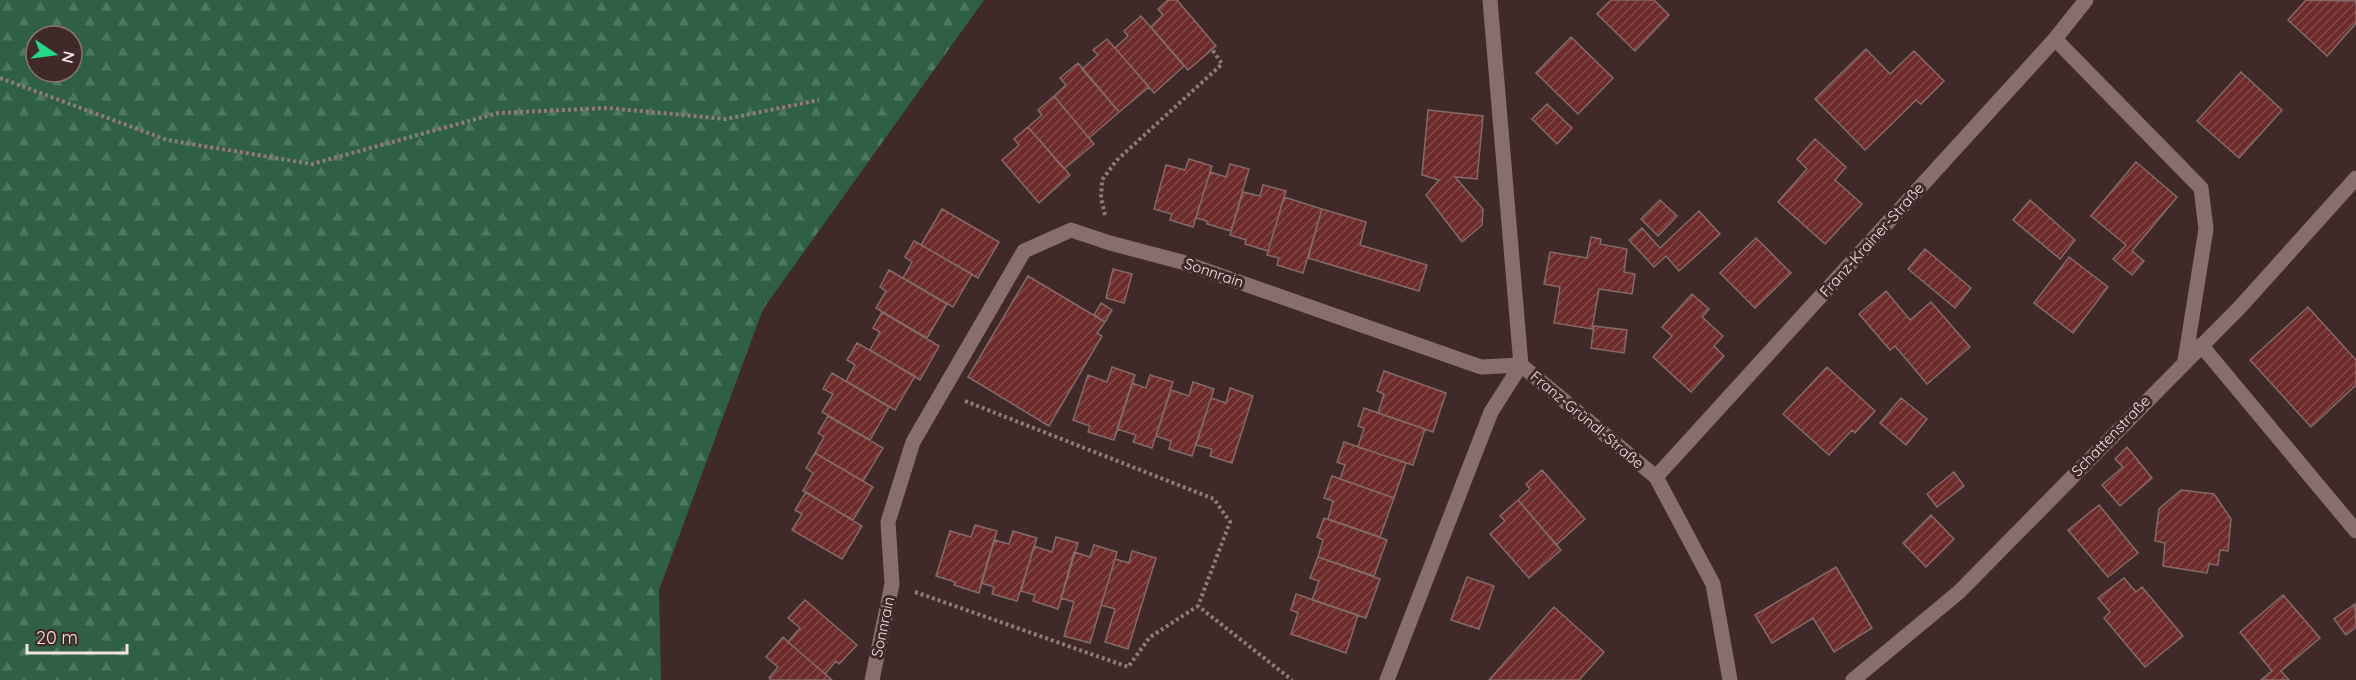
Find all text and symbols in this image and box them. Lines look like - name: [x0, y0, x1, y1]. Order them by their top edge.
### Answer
- north arrow: [24, 24, 84, 84]
- text: N: [58, 49, 80, 65]
- street label: Franz-Krainer-Straße: [1815, 179, 1928, 301]
- street label: Sonnrain: [1182, 254, 1246, 292]
- street label: Franz-Gründl-Straße: [1527, 367, 1648, 473]
- street label: Schattenstraße: [2067, 391, 2154, 480]
- street label: Sonnrain: [867, 595, 898, 659]
- scale bar: [27, 617, 128, 655]
- text: 20 m: [36, 626, 78, 649]

